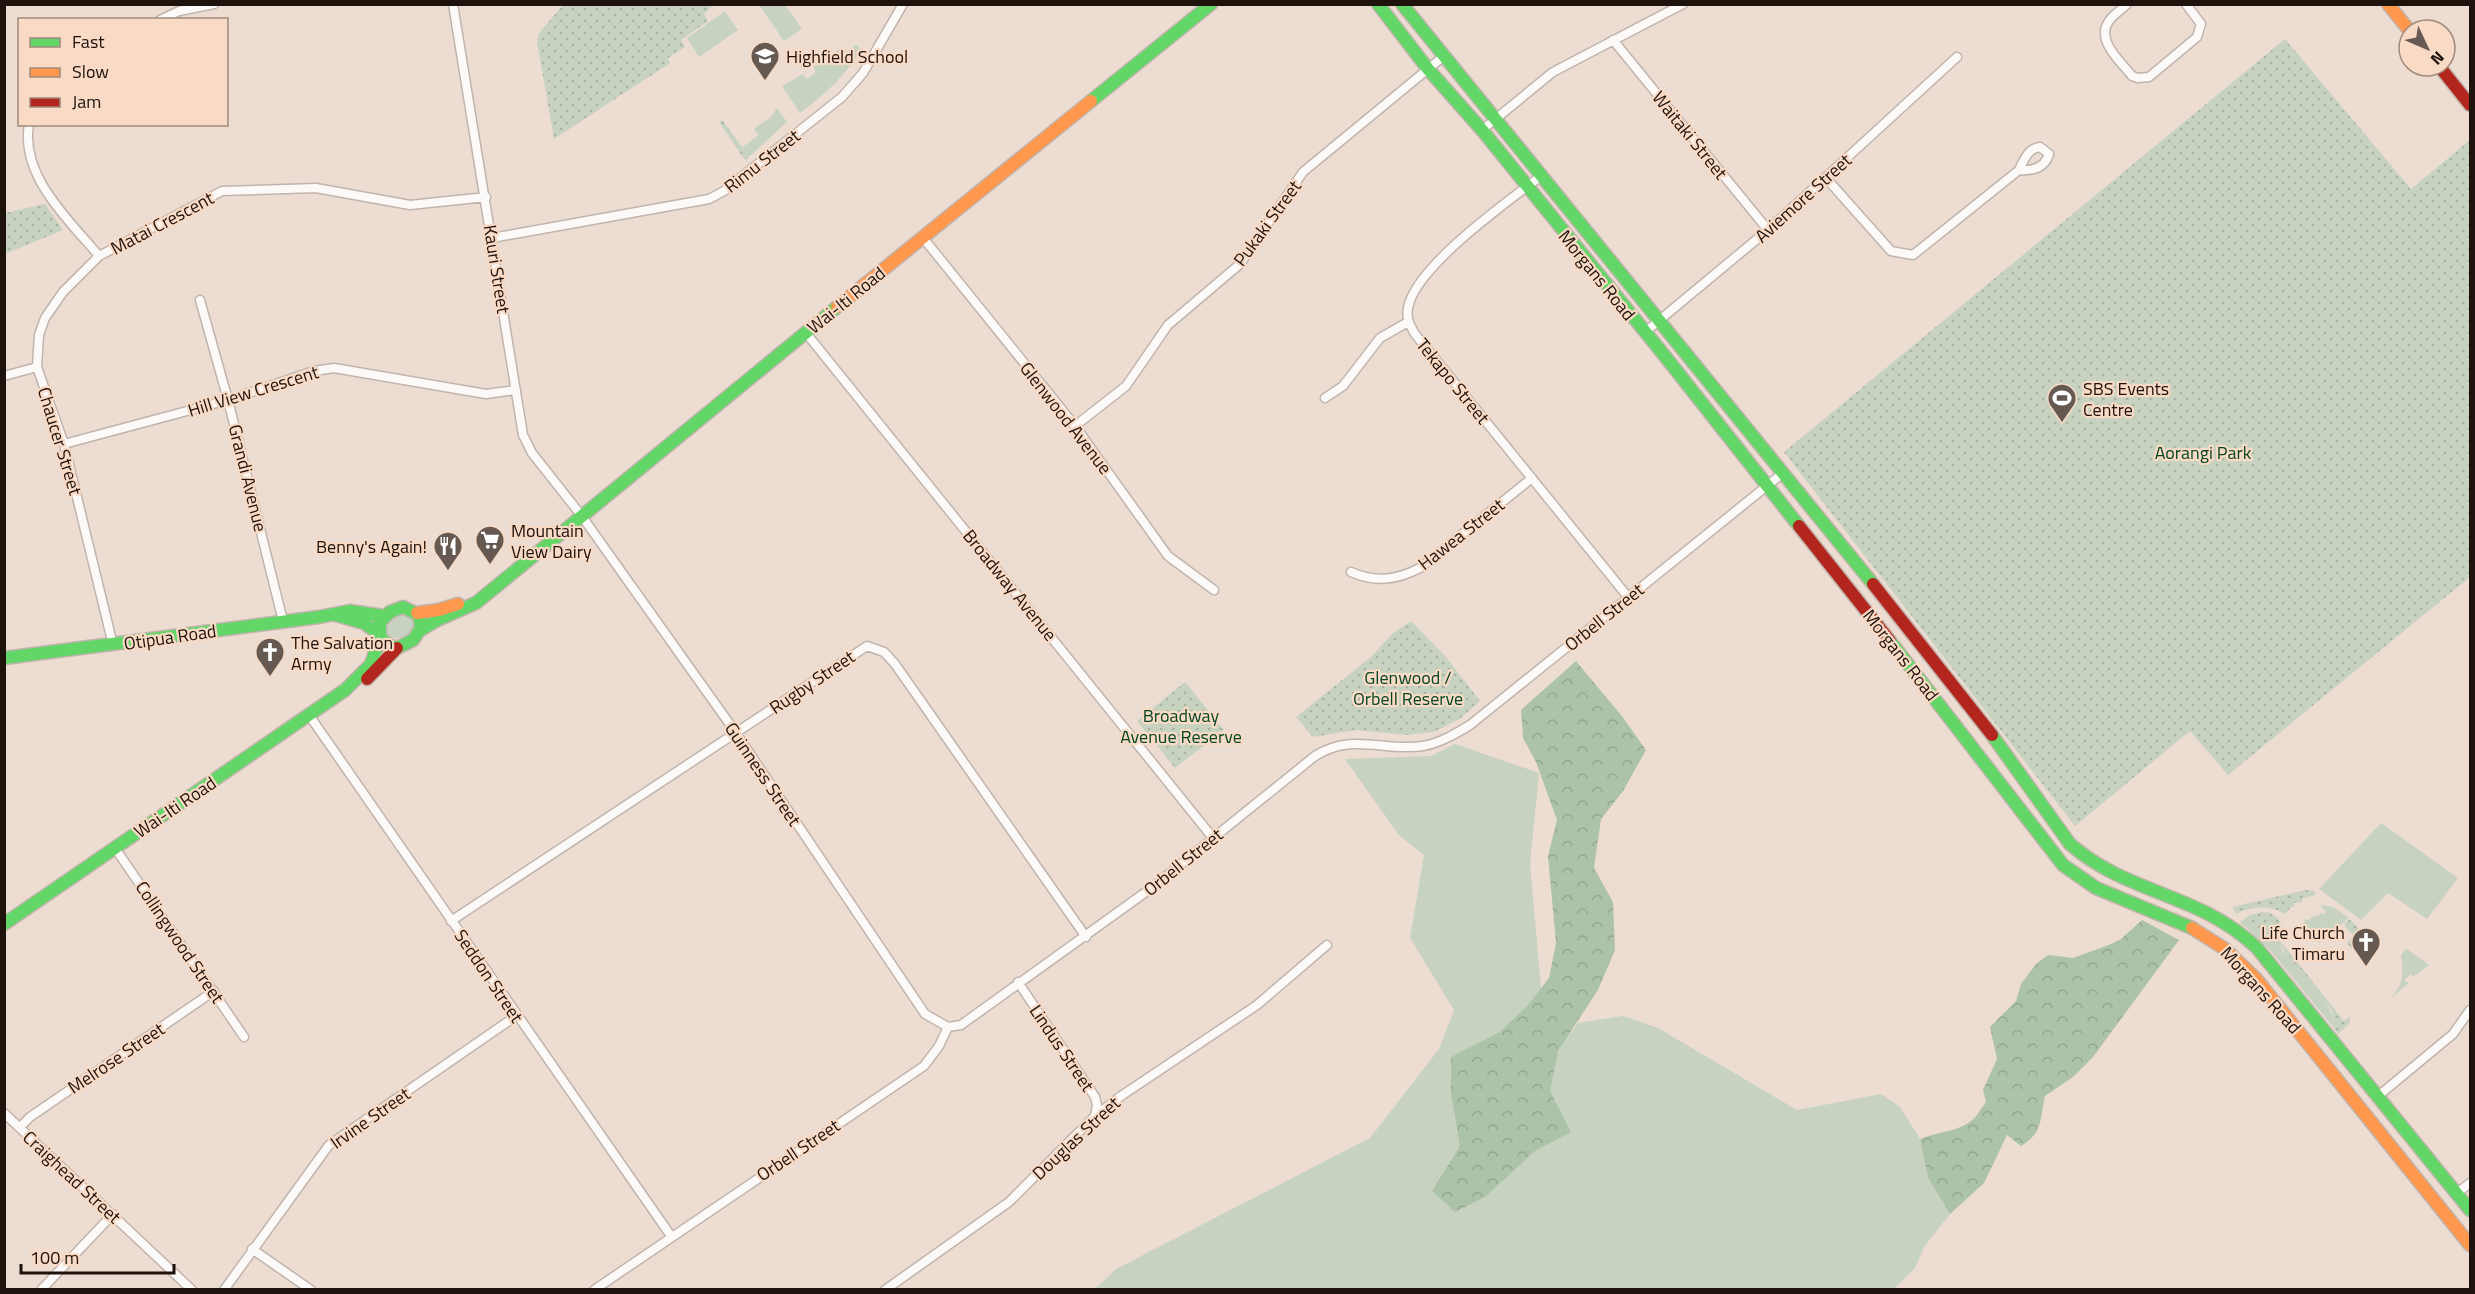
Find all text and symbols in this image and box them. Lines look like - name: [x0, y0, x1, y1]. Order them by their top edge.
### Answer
- legend: [18, 18, 228, 126]
- north arrow: [2397, 18, 2457, 78]
- text: Fast: [72, 28, 105, 55]
- school or university icon: Highfield School: [749, 40, 781, 82]
- place label: Highfield School: [786, 43, 908, 70]
- text: N: [2425, 46, 2450, 71]
- text: Slow: [72, 58, 109, 85]
- street label: Waitaki Street: [1646, 85, 1735, 186]
- text: Jam: [72, 88, 101, 115]
- street label: Rimu Street: [718, 122, 806, 199]
- street label: Aviemore Street: [1749, 147, 1858, 249]
- street label: Pukaki Street: [1226, 174, 1308, 272]
- street label: Matai Crescent: [106, 184, 219, 262]
- street label: Kauri Street: [477, 223, 517, 316]
- street label: Morgans Road: [1552, 224, 1642, 326]
- street label: Wai-Iti Road: [801, 260, 891, 340]
- street label: Tekapo Street: [1410, 332, 1497, 430]
- street label: Glenwood Avenue: [1013, 356, 1119, 480]
- street label: Hill View Crescent: [184, 358, 322, 424]
- place label: SBS Events Centre: [2083, 375, 2169, 423]
- sports icon: SBS Events Centre: [2046, 382, 2078, 424]
- street label: Chaucer Street: [31, 384, 89, 499]
- street label: Grandi Avenue: [222, 421, 274, 535]
- park label: Aorangi Park: [2155, 439, 2252, 466]
- street label: Hawea Street: [1412, 491, 1511, 576]
- place label: Mountain View Dairy: [511, 517, 592, 565]
- street label: Broadway Avenue: [956, 523, 1064, 647]
- supermarket icon: Mountain View Dairy: [474, 524, 506, 566]
- restaurant icon: Benny's Again!: [432, 530, 464, 572]
- place label: Benny's Again!: [316, 533, 427, 560]
- street label: Orbell Street: [1558, 576, 1650, 657]
- street label: Morgans Road: [1857, 603, 1945, 707]
- street label: Otipua Road: [122, 617, 218, 657]
- place label: The Salvation Army: [291, 629, 393, 677]
- church icon: The Salvation Army: [254, 636, 286, 678]
- street label: Rugby Street: [764, 643, 861, 721]
- park label: Glenwood / Orbell Reserve: [1353, 664, 1463, 712]
- park label: Broadway Avenue Reserve: [1120, 702, 1242, 750]
- street label: Guinness Street: [718, 717, 808, 832]
- street label: Wai-Iti Road: [128, 769, 222, 845]
- street label: Orbell Street: [1137, 821, 1229, 902]
- street label: Collingwood Street: [129, 875, 232, 1009]
- place label: Life Church Timaru: [2261, 919, 2345, 967]
- street label: Seddon Street: [448, 924, 531, 1029]
- church icon: Life Church Timaru: [2350, 926, 2382, 968]
- street label: Morgans Road: [2214, 940, 2308, 1040]
- street label: Lindus Street: [1023, 999, 1102, 1098]
- street label: Melrose Street: [62, 1015, 170, 1100]
- street label: Irvine Street: [324, 1080, 416, 1156]
- street label: Douglas Street: [1026, 1090, 1127, 1186]
- street label: Orbell Street: [751, 1112, 846, 1188]
- street label: Craighead Street: [17, 1124, 128, 1230]
- scale bar: [21, 1237, 174, 1275]
- text: 100 m: [30, 1244, 79, 1271]

